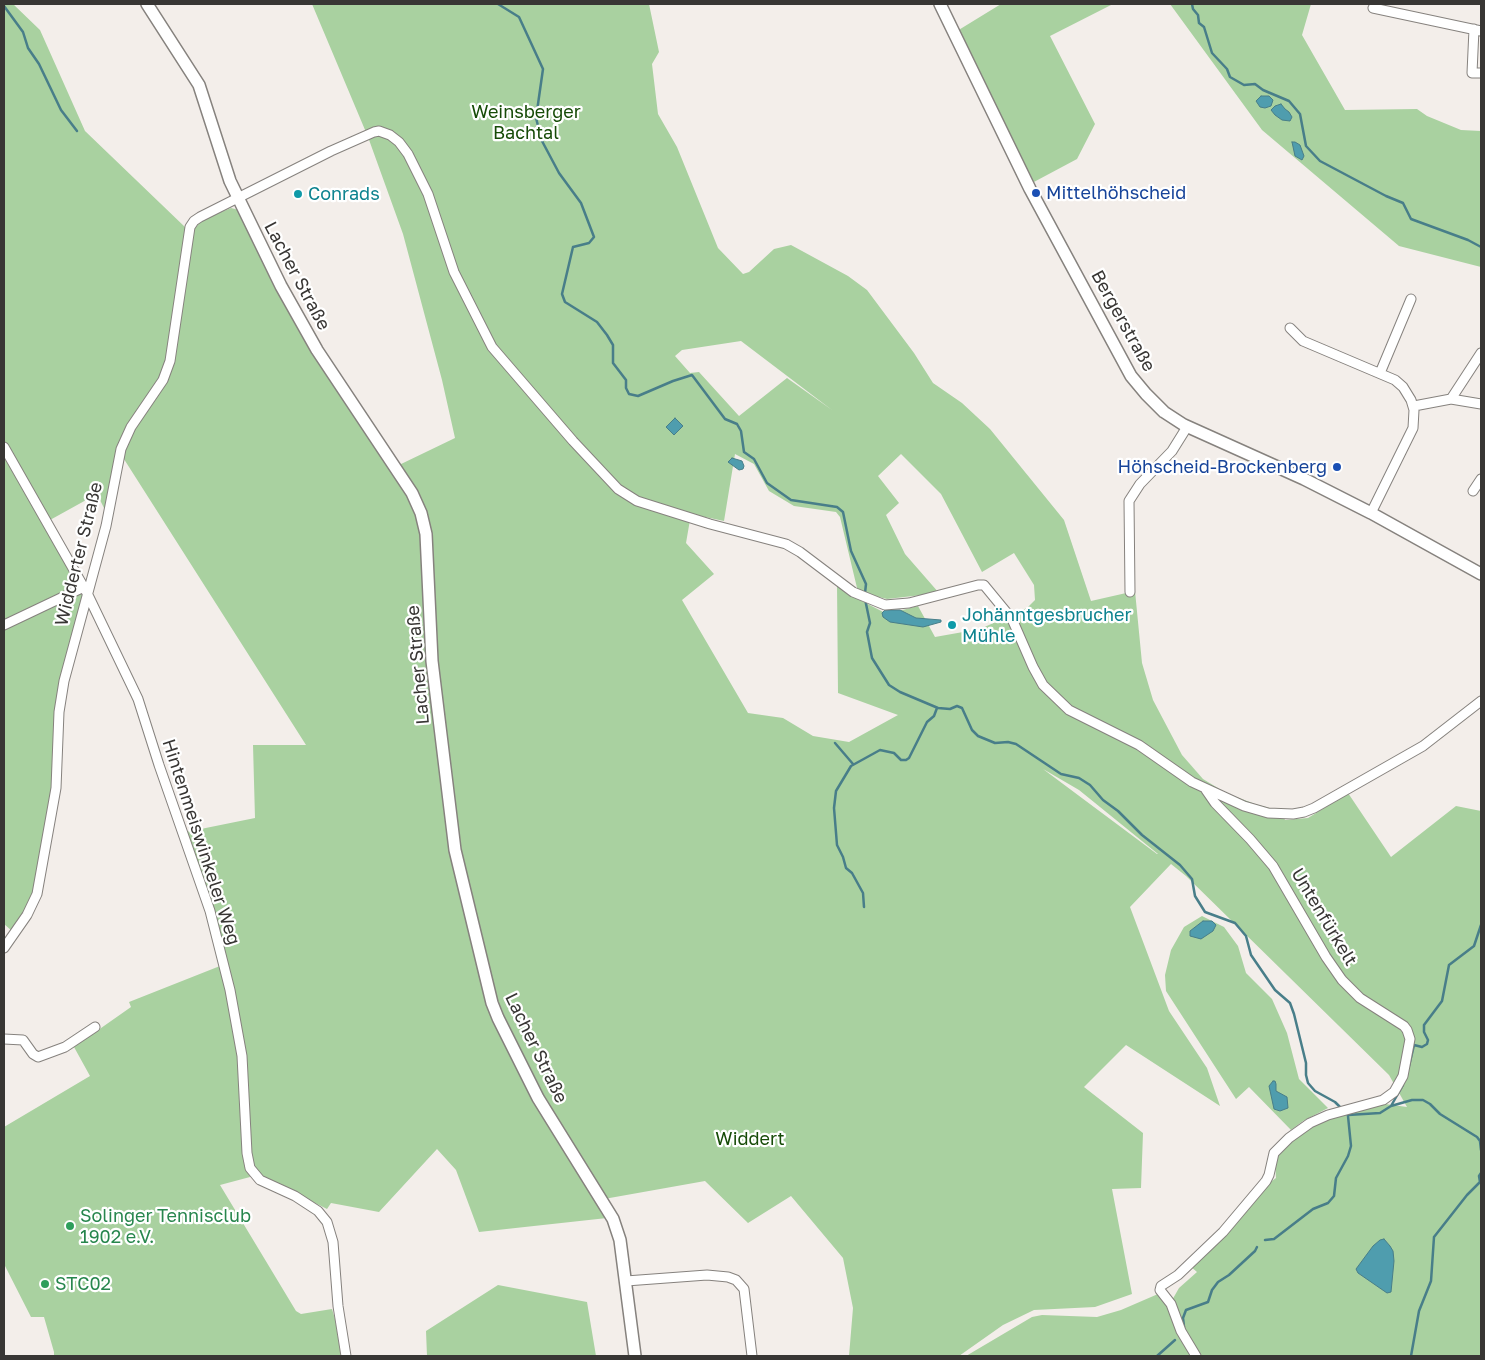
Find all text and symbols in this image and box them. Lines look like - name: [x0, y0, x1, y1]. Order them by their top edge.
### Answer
- park label: Weinsberger Bachtal: [471, 101, 581, 144]
- place label: Mittelhöhscheid: [1046, 182, 1186, 204]
- place label: Conrads: [308, 183, 380, 205]
- marker: Mittelhöhscheid: [1030, 187, 1042, 199]
- marker: Conrads: [292, 188, 304, 200]
- street label: Lacher Straße: [259, 218, 335, 334]
- street label: Bergerstraße: [1086, 267, 1160, 375]
- place label: Höhscheid-Brockenberg: [1118, 456, 1327, 478]
- marker: Höhscheid-Brockenberg: [1331, 461, 1343, 473]
- street label: Widderter Straße: [51, 480, 107, 628]
- street label: Lacher Straße: [402, 604, 434, 726]
- place label: Johänntgesbrucher Mühle: [962, 604, 1132, 646]
- marker: Johänntgesbrucher Mühle: [946, 619, 958, 631]
- street label: Hintenmeiswinkeler Weg: [157, 736, 245, 948]
- street label: Untenfürkelt: [1286, 864, 1362, 970]
- street label: Lacher Straße: [500, 989, 572, 1107]
- park label: Widdert: [715, 1128, 785, 1150]
- place label: Solinger Tennisclub 1902 e.V.: [80, 1205, 251, 1248]
- marker: Solinger Tennisclub 1902 e.V.: [64, 1220, 76, 1232]
- place label: STC02: [55, 1273, 111, 1295]
- marker: STC02: [39, 1278, 51, 1290]

